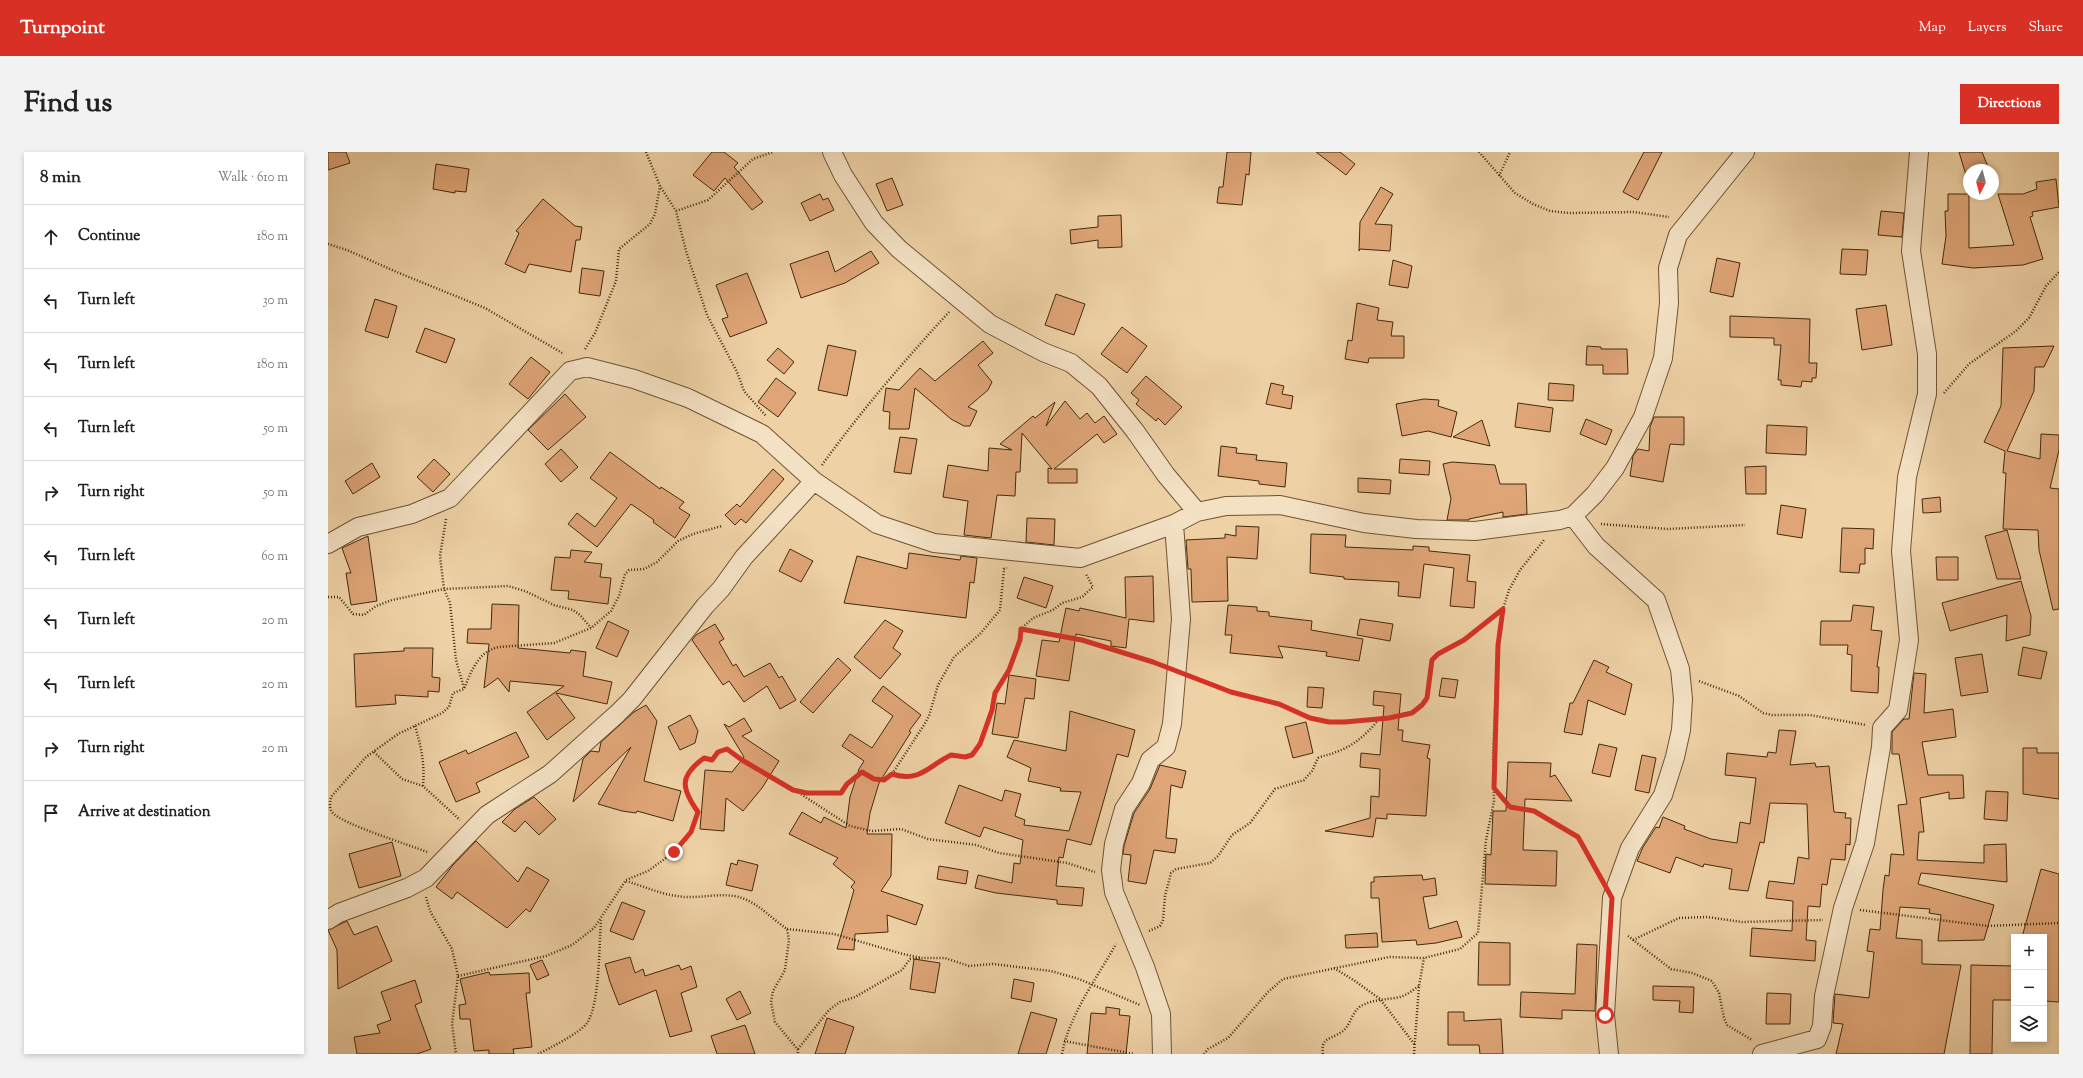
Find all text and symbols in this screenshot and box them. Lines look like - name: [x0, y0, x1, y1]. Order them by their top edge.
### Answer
- text: Turnpoint: [20, 15, 105, 42]
- text: Map: [1919, 18, 1946, 38]
- text: Layers: [1968, 18, 2006, 38]
- text: Share: [2028, 18, 2063, 38]
- text: Find us: [24, 84, 112, 124]
- button: Directions: [1960, 84, 2059, 124]
- north arrow: [1963, 164, 1999, 200]
- text: 8 min: [40, 166, 81, 190]
- text: Walk · 610 m: [218, 169, 288, 187]
- icon: ahead: [40, 226, 62, 248]
- text: Continue: [78, 226, 140, 247]
- text: 180 m: [257, 228, 288, 246]
- icon: left: [40, 290, 62, 312]
- text: Turn left: [78, 290, 135, 311]
- text: 30 m: [262, 292, 288, 310]
- icon: left: [40, 354, 62, 376]
- text: Turn left: [78, 354, 135, 375]
- text: 180 m: [257, 356, 288, 374]
- icon: left: [40, 418, 62, 440]
- text: Turn left: [78, 418, 135, 439]
- text: 50 m: [263, 420, 288, 438]
- icon: right: [40, 482, 62, 504]
- text: Turn right: [78, 482, 144, 503]
- text: 50 m: [263, 484, 288, 502]
- icon: left: [40, 546, 62, 568]
- text: Turn left: [78, 546, 135, 567]
- text: 60 m: [261, 548, 288, 566]
- icon: left: [40, 610, 62, 632]
- text: Turn left: [78, 610, 135, 631]
- text: 20 m: [262, 612, 288, 630]
- icon: left: [40, 674, 62, 696]
- text: Turn left: [78, 674, 135, 695]
- text: 20 m: [262, 676, 288, 694]
- icon: right: [40, 738, 62, 760]
- text: Turn right: [78, 738, 144, 759]
- text: 20 m: [262, 740, 288, 758]
- icon: arrive: [40, 802, 62, 824]
- text: Arrive at destination: [78, 802, 211, 823]
- route end: [665, 843, 683, 861]
- map controls: [2011, 934, 2047, 1042]
- button: +: [2011, 934, 2047, 970]
- button: −: [2011, 970, 2047, 1006]
- route start: [1596, 1006, 1614, 1024]
- button: layers: [2011, 1006, 2047, 1042]

